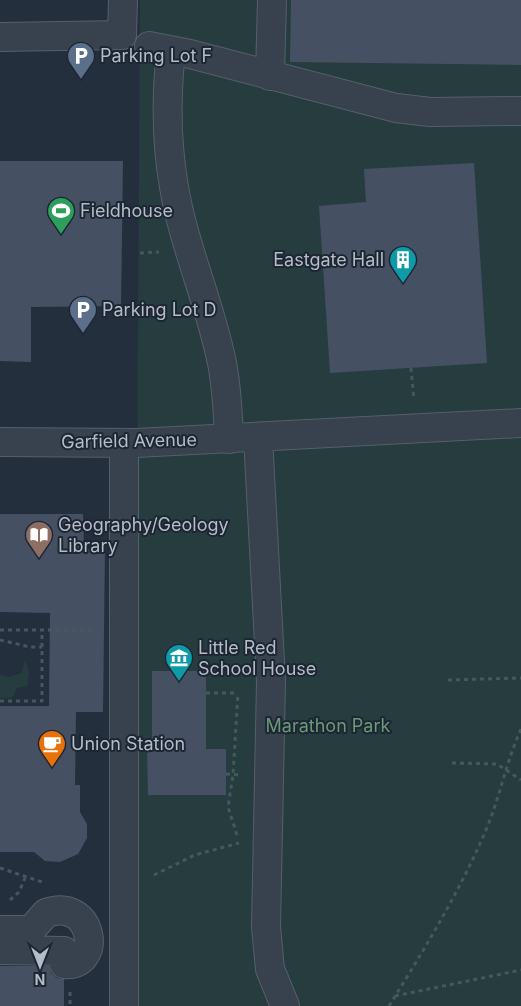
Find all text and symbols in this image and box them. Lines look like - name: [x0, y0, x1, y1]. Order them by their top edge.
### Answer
- parking icon: Parking Lot F: [66, 41, 96, 80]
- place label: Parking Lot F: [100, 45, 212, 66]
- sports icon: Fieldhouse: [46, 196, 76, 235]
- place label: Fieldhouse: [80, 200, 173, 221]
- building icon: Eastgate Hall: [388, 245, 418, 284]
- place label: Eastgate Hall: [273, 249, 384, 270]
- parking icon: Parking Lot D: [68, 295, 98, 334]
- place label: Parking Lot D: [102, 299, 217, 320]
- street label: Garfield Avenue: [61, 429, 197, 452]
- place label: Geography/Geology Library: [58, 514, 229, 556]
- library icon: Geography/Geology Library: [24, 520, 54, 559]
- place label: Little Red School House: [198, 637, 316, 679]
- museum icon: Little Red School House: [164, 643, 194, 682]
- park label: Marathon Park: [266, 715, 391, 736]
- cafe icon: Union Station: [37, 729, 67, 768]
- place label: Union Station: [71, 733, 185, 754]
- north arrow: [15, 941, 65, 991]
- text: N: [35, 971, 45, 988]

